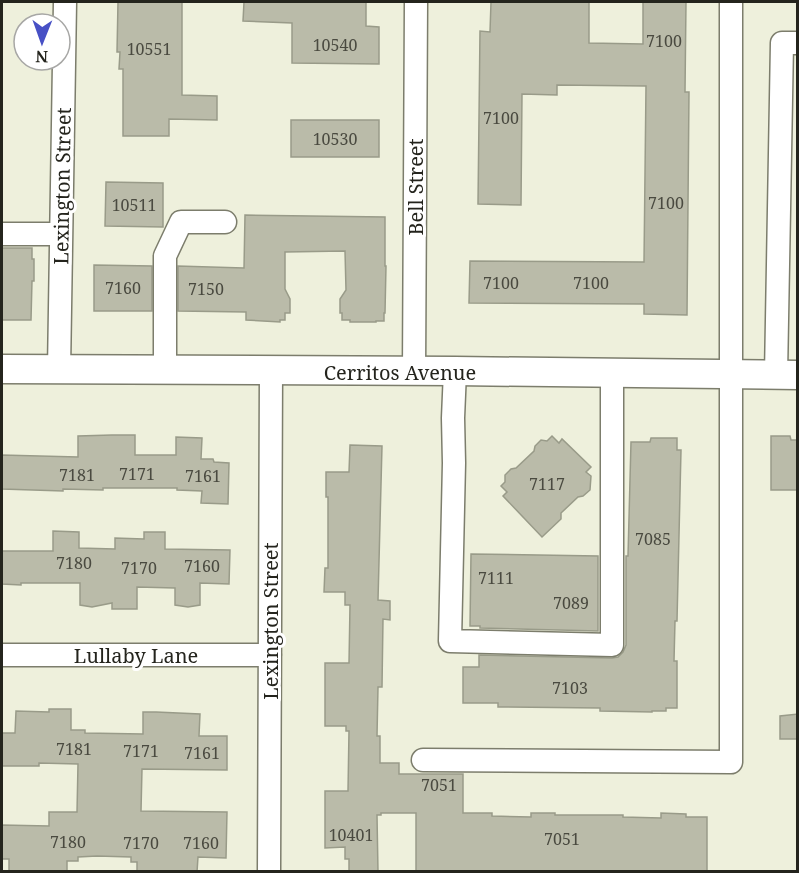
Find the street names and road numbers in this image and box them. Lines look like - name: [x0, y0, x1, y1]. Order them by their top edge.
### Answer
- street label: Lexington Street: [47, 107, 77, 265]
- street label: Bell Street: [402, 138, 429, 236]
- street label: Cerritos Avenue: [324, 359, 476, 386]
- street label: Lexington Street: [257, 542, 284, 700]
- street label: Lullaby Lane: [74, 642, 198, 669]

